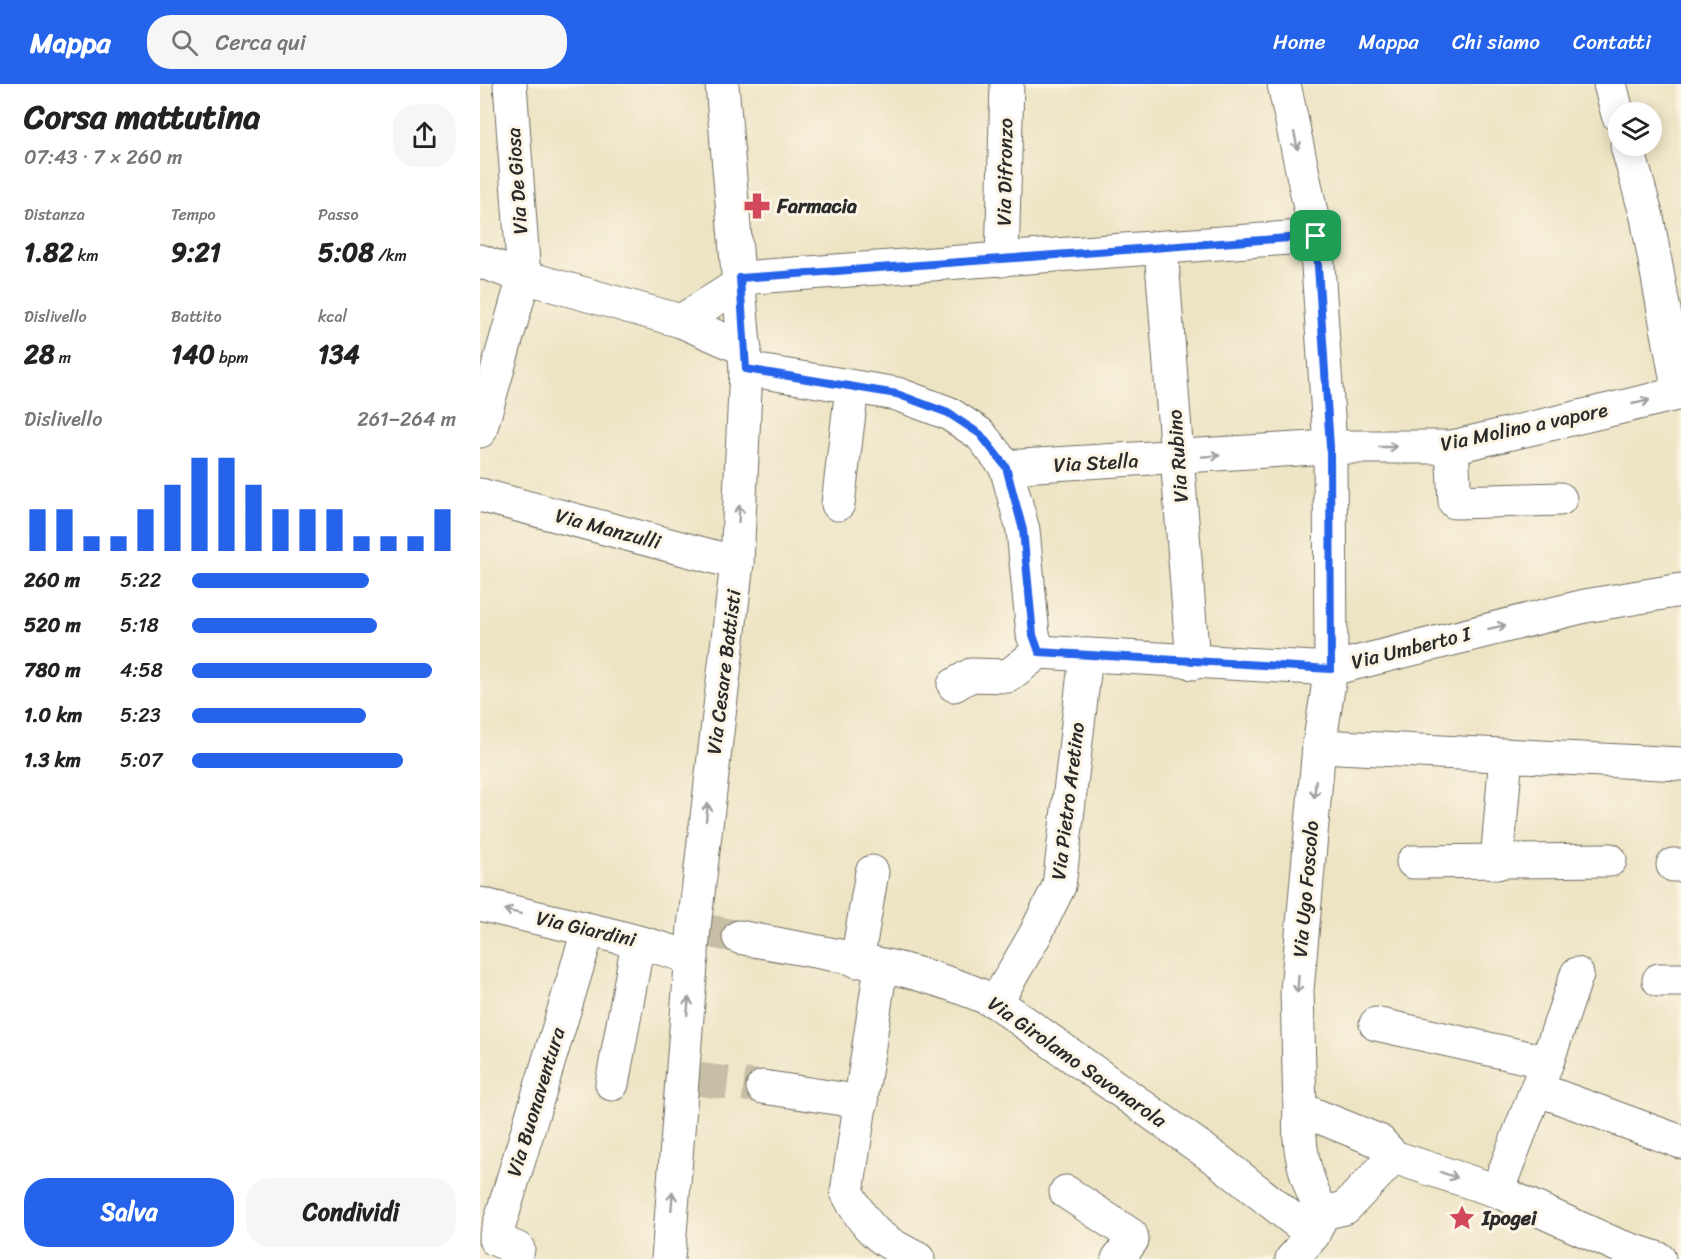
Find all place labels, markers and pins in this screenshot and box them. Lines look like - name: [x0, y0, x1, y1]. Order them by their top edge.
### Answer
- place label: Farmacia: [776, 189, 857, 224]
- pharmacy icon: Farmacia: [742, 191, 772, 221]
- pin: [1290, 210, 1341, 261]
- place label: Ipogei: [1481, 1201, 1538, 1236]
- place icon: Ipogei: [1447, 1203, 1477, 1233]

